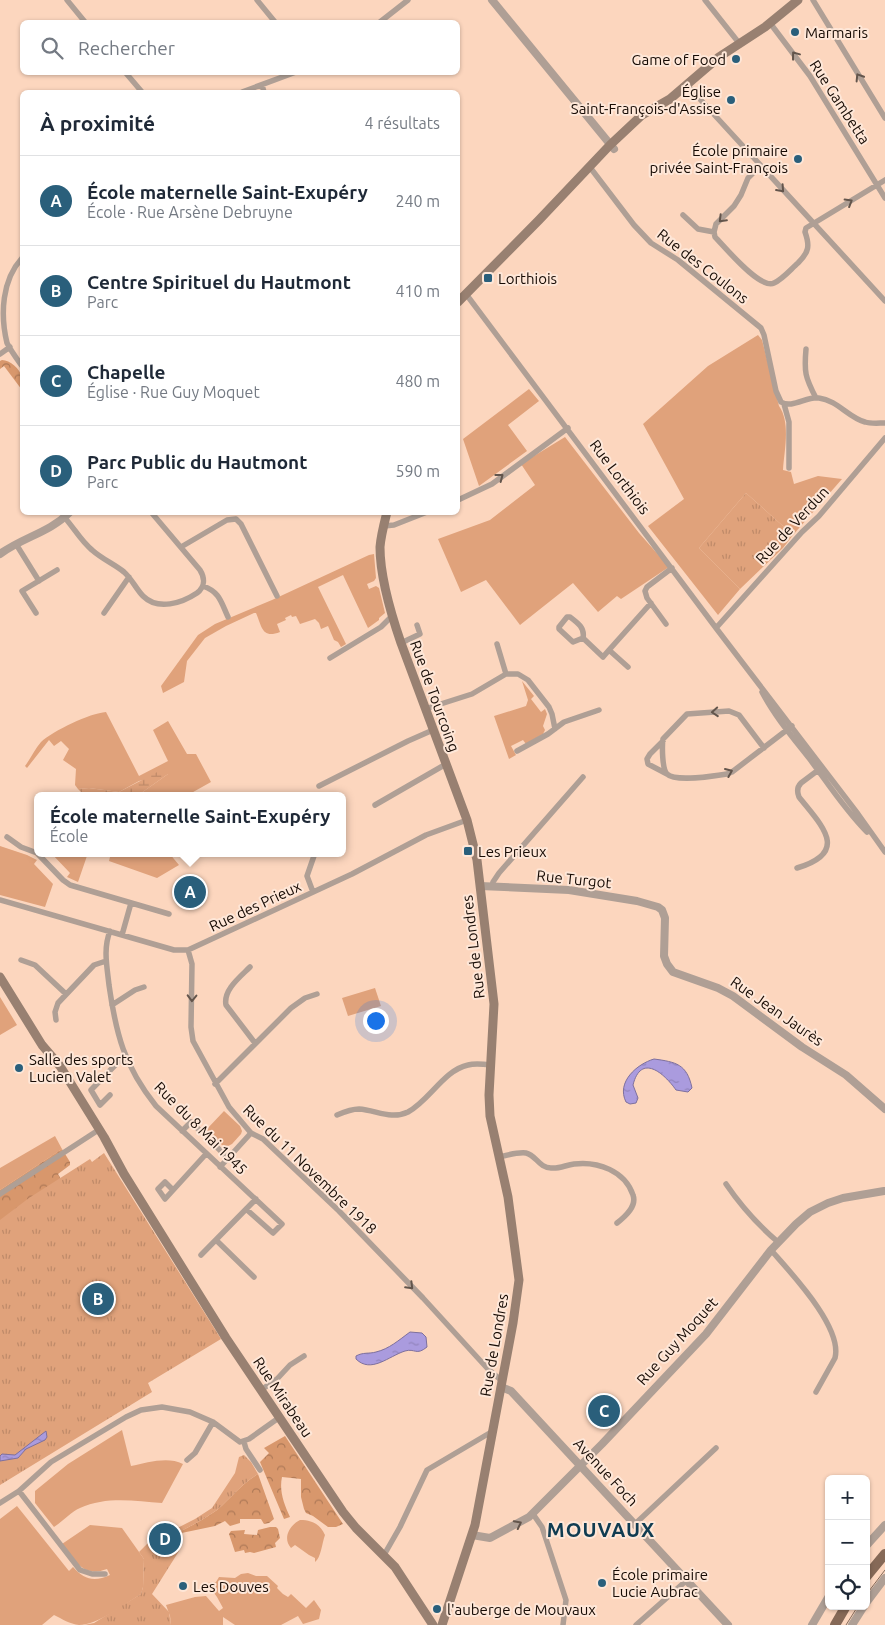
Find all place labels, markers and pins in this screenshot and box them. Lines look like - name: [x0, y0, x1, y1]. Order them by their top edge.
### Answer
- place label: Marmaris: [805, 24, 868, 41]
- marker: Marmaris: [789, 26, 801, 38]
- place label: Game of Food: [632, 51, 726, 68]
- marker: Game of Food: [730, 53, 742, 65]
- place label: Église Saint-François-d'Assise: [571, 83, 721, 117]
- marker: Église Saint-François-d'Assise: [725, 94, 737, 106]
- place label: École primaire privée Saint-François: [650, 142, 788, 176]
- marker: École primaire privée Saint-François: [792, 153, 804, 165]
- place label: Lorthiois: [498, 270, 557, 287]
- marker: Lorthiois: [482, 272, 494, 284]
- place label: Les Prieux: [478, 843, 547, 860]
- marker: Les Prieux: [462, 845, 474, 857]
- pin: A: [174, 873, 206, 911]
- place label: Salle des sports Lucien Valet: [29, 1051, 133, 1085]
- marker: Salle des sports Lucien Valet: [13, 1062, 25, 1074]
- pin: B: [82, 1280, 114, 1318]
- pin: C: [588, 1392, 620, 1430]
- pin: D: [149, 1520, 181, 1558]
- place label: École primaire Lucie Aubrac: [612, 1566, 708, 1600]
- marker: École primaire Lucie Aubrac: [596, 1577, 608, 1589]
- place label: Les Douves: [193, 1578, 269, 1595]
- marker: Les Douves: [177, 1580, 189, 1592]
- place label: l'auberge de Mouvaux: [447, 1601, 596, 1618]
- marker: l'auberge de Mouvaux: [431, 1603, 443, 1615]

